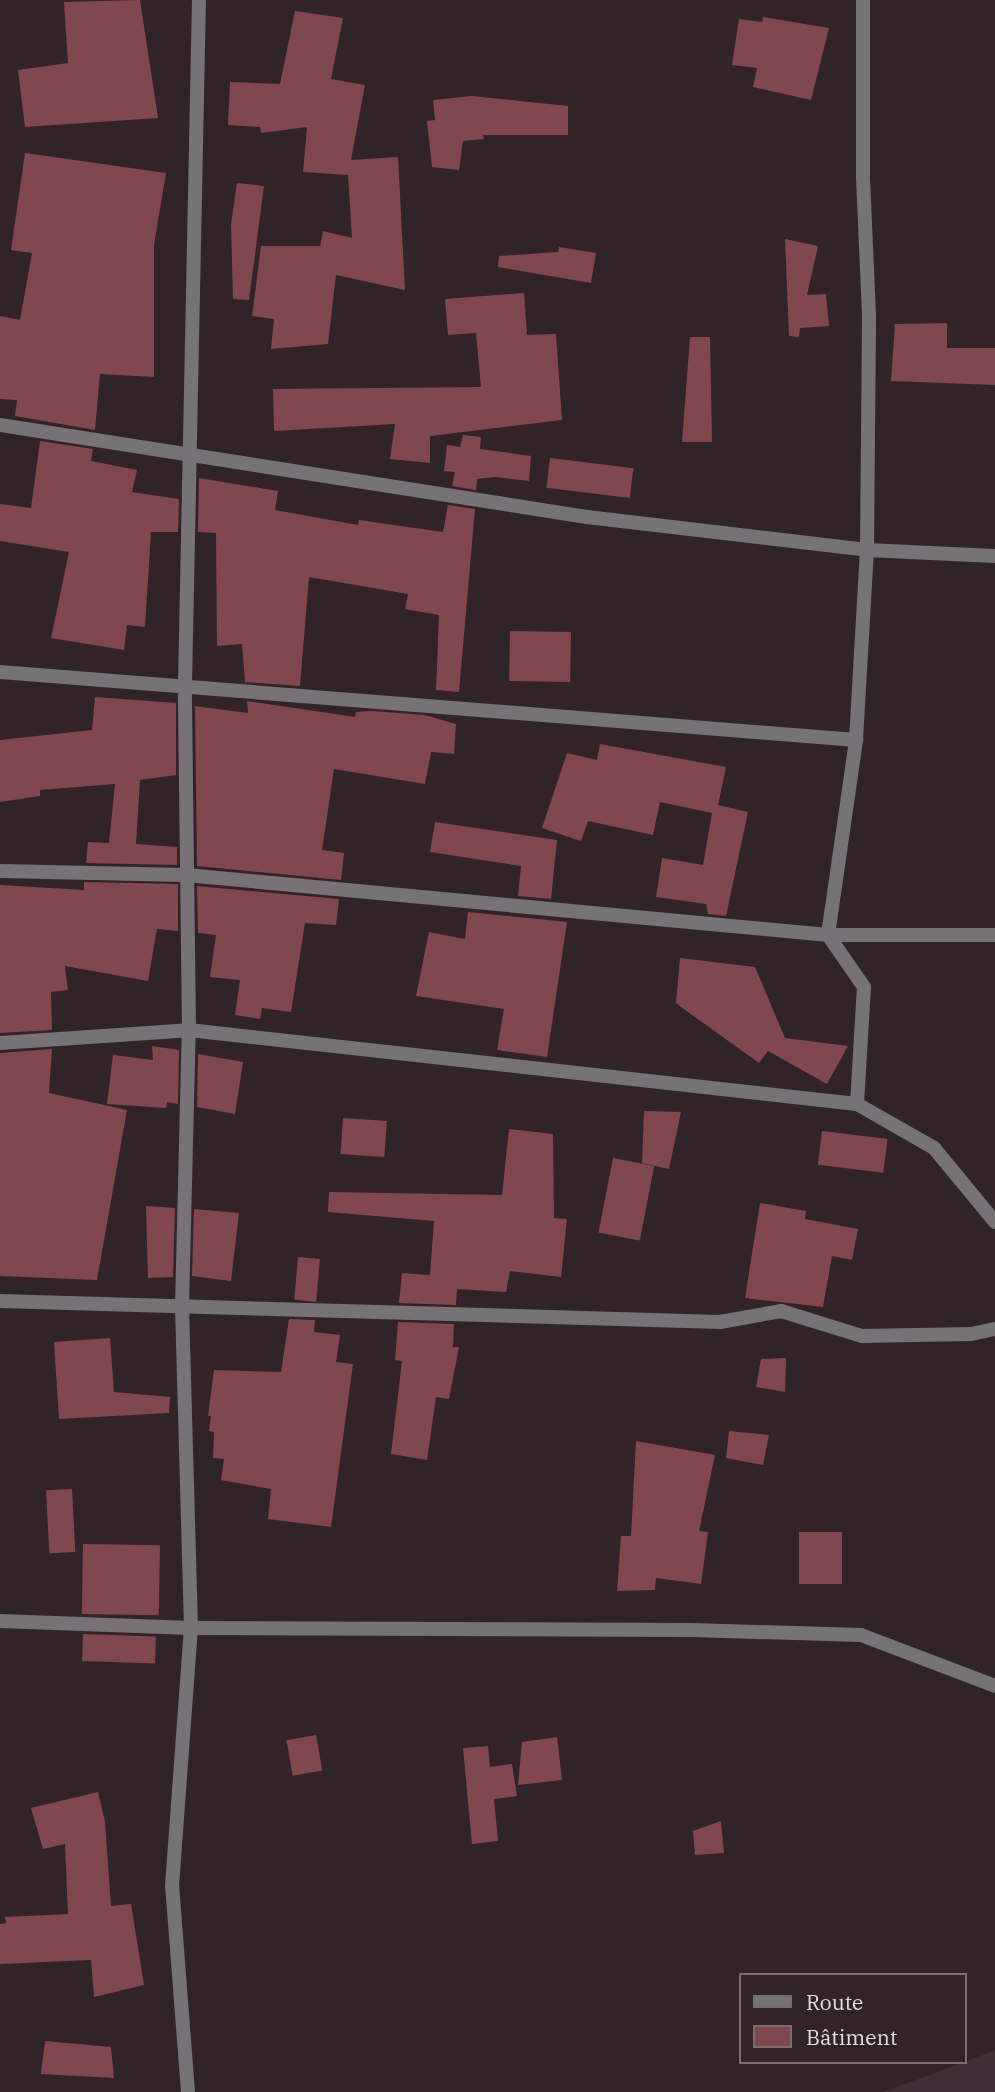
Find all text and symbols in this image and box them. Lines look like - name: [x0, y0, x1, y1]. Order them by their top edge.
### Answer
- legend: [740, 1973, 967, 2064]
- text: Route: [806, 1988, 863, 2016]
- text: Bâtiment: [806, 2023, 897, 2051]

